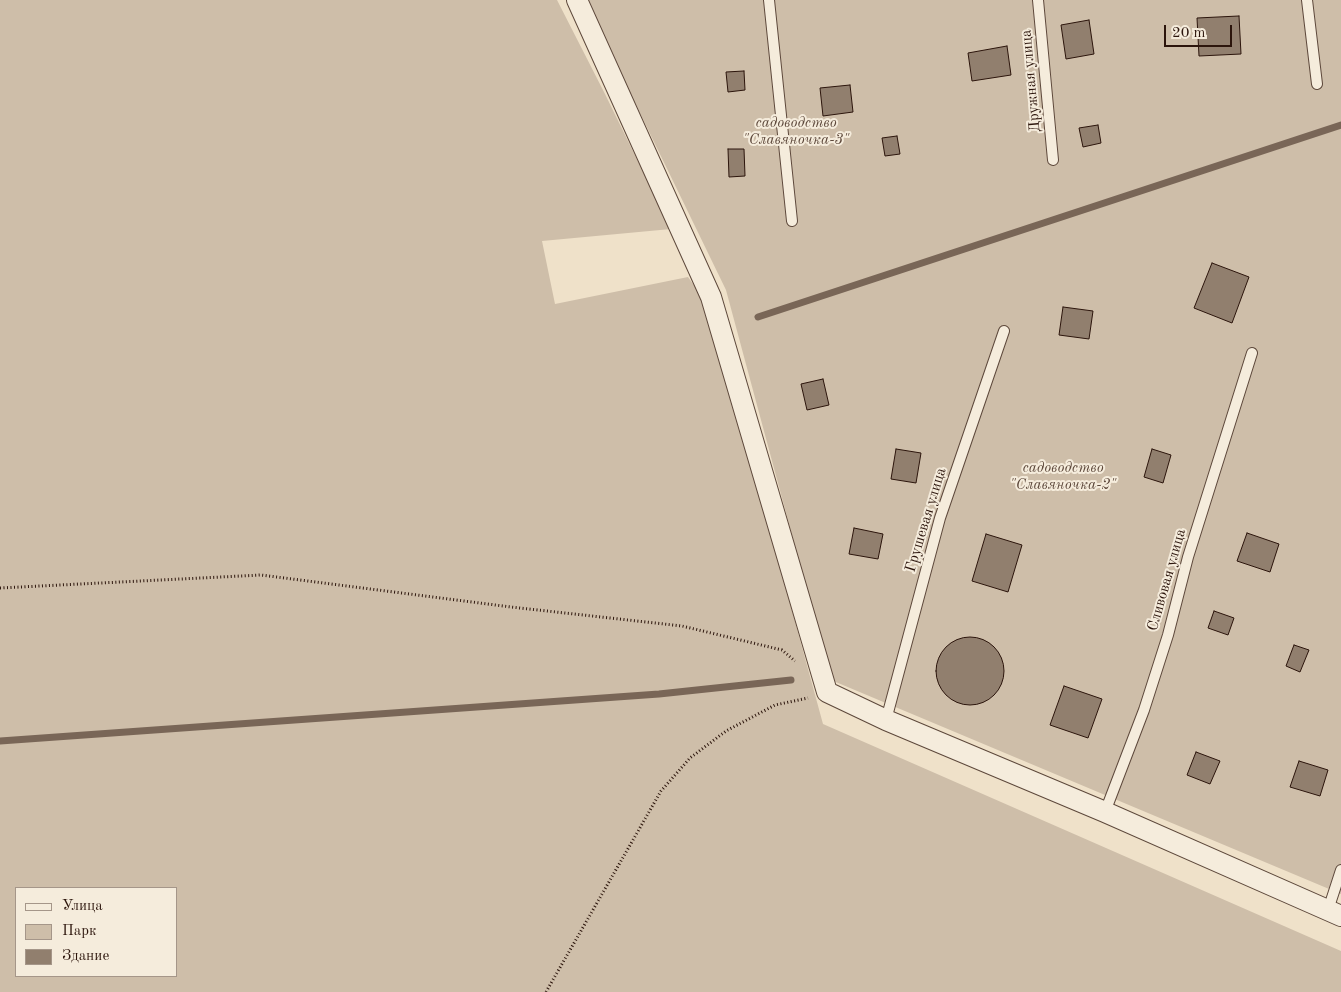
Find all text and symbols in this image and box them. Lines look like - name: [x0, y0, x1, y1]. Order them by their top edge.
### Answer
- scale bar: [1166, 15, 1234, 47]
- text: 20 m: [1172, 26, 1206, 41]
- street label: Дружная улица: [1018, 29, 1044, 133]
- park label: садоводство "Славяночка-3": [743, 114, 849, 149]
- park label: садоводство "Славяночка-2": [1010, 459, 1116, 494]
- street label: Грушевая улица: [902, 466, 950, 574]
- street label: Сливовая улица: [1144, 527, 1190, 633]
- legend: [15, 887, 178, 977]
- text: Улица: [62, 899, 103, 914]
- text: Парк: [62, 924, 97, 939]
- text: Здание: [62, 949, 109, 964]

